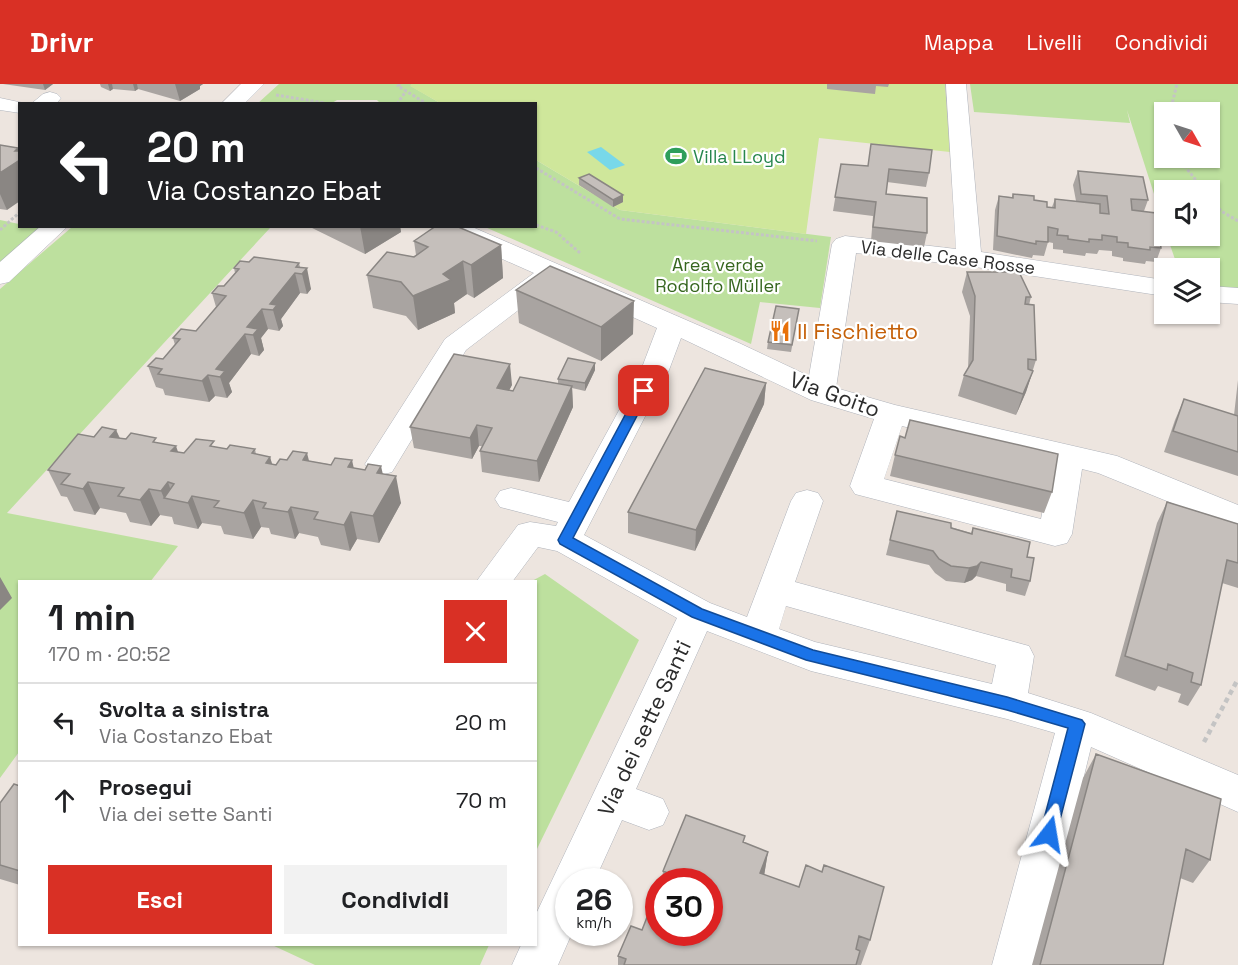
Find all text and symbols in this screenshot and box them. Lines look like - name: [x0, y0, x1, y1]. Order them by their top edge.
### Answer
- text: Drivr: [30, 24, 94, 60]
- text: Mappa: [924, 29, 993, 56]
- text: Livelli: [1026, 29, 1082, 56]
- text: Condividi: [1115, 29, 1208, 56]
- north arrow: [1154, 102, 1220, 168]
- map controls: [1154, 102, 1220, 324]
- text: 20 m: [147, 121, 246, 174]
- icon: left: [48, 126, 126, 204]
- sports icon: Villa LLoyd: [664, 144, 688, 168]
- place label: Villa LLoyd: [693, 145, 786, 168]
- text: Via Costanzo Ebat: [147, 173, 382, 208]
- button: sound: [1154, 180, 1220, 246]
- street label: Via delle Case Rosse: [859, 235, 1037, 279]
- park label: Area verde Rodolfo Müller: [655, 253, 781, 297]
- button: layers: [1154, 258, 1220, 324]
- place label: Il Fischietto: [797, 317, 918, 345]
- restaurant icon: Il Fischietto: [768, 319, 792, 343]
- pin: [618, 365, 669, 416]
- street label: Via Goito: [786, 365, 884, 423]
- icon: arrive: [627, 374, 660, 407]
- text: 1 min: [48, 595, 136, 641]
- button: close: [444, 600, 507, 663]
- street label: Via dei sette Santi: [591, 636, 697, 820]
- text: 170 m · 20:52: [48, 641, 171, 667]
- text: Svolta a sinistra: [99, 695, 269, 723]
- icon: left: [48, 706, 81, 739]
- text: 20 m: [455, 708, 507, 736]
- text: Via Costanzo Ebat: [99, 723, 273, 749]
- text: Prosegui: [99, 773, 192, 801]
- icon: ahead: [48, 784, 81, 817]
- text: 70 m: [456, 786, 507, 814]
- text: Via dei sette Santi: [99, 801, 273, 827]
- position arrow: [1017, 802, 1081, 866]
- button: Esci: [48, 865, 272, 934]
- button: Condividi: [284, 865, 507, 934]
- speed limit sign: 30: [645, 868, 723, 946]
- text: 26: [576, 880, 612, 919]
- text: km/h: [576, 913, 612, 932]

